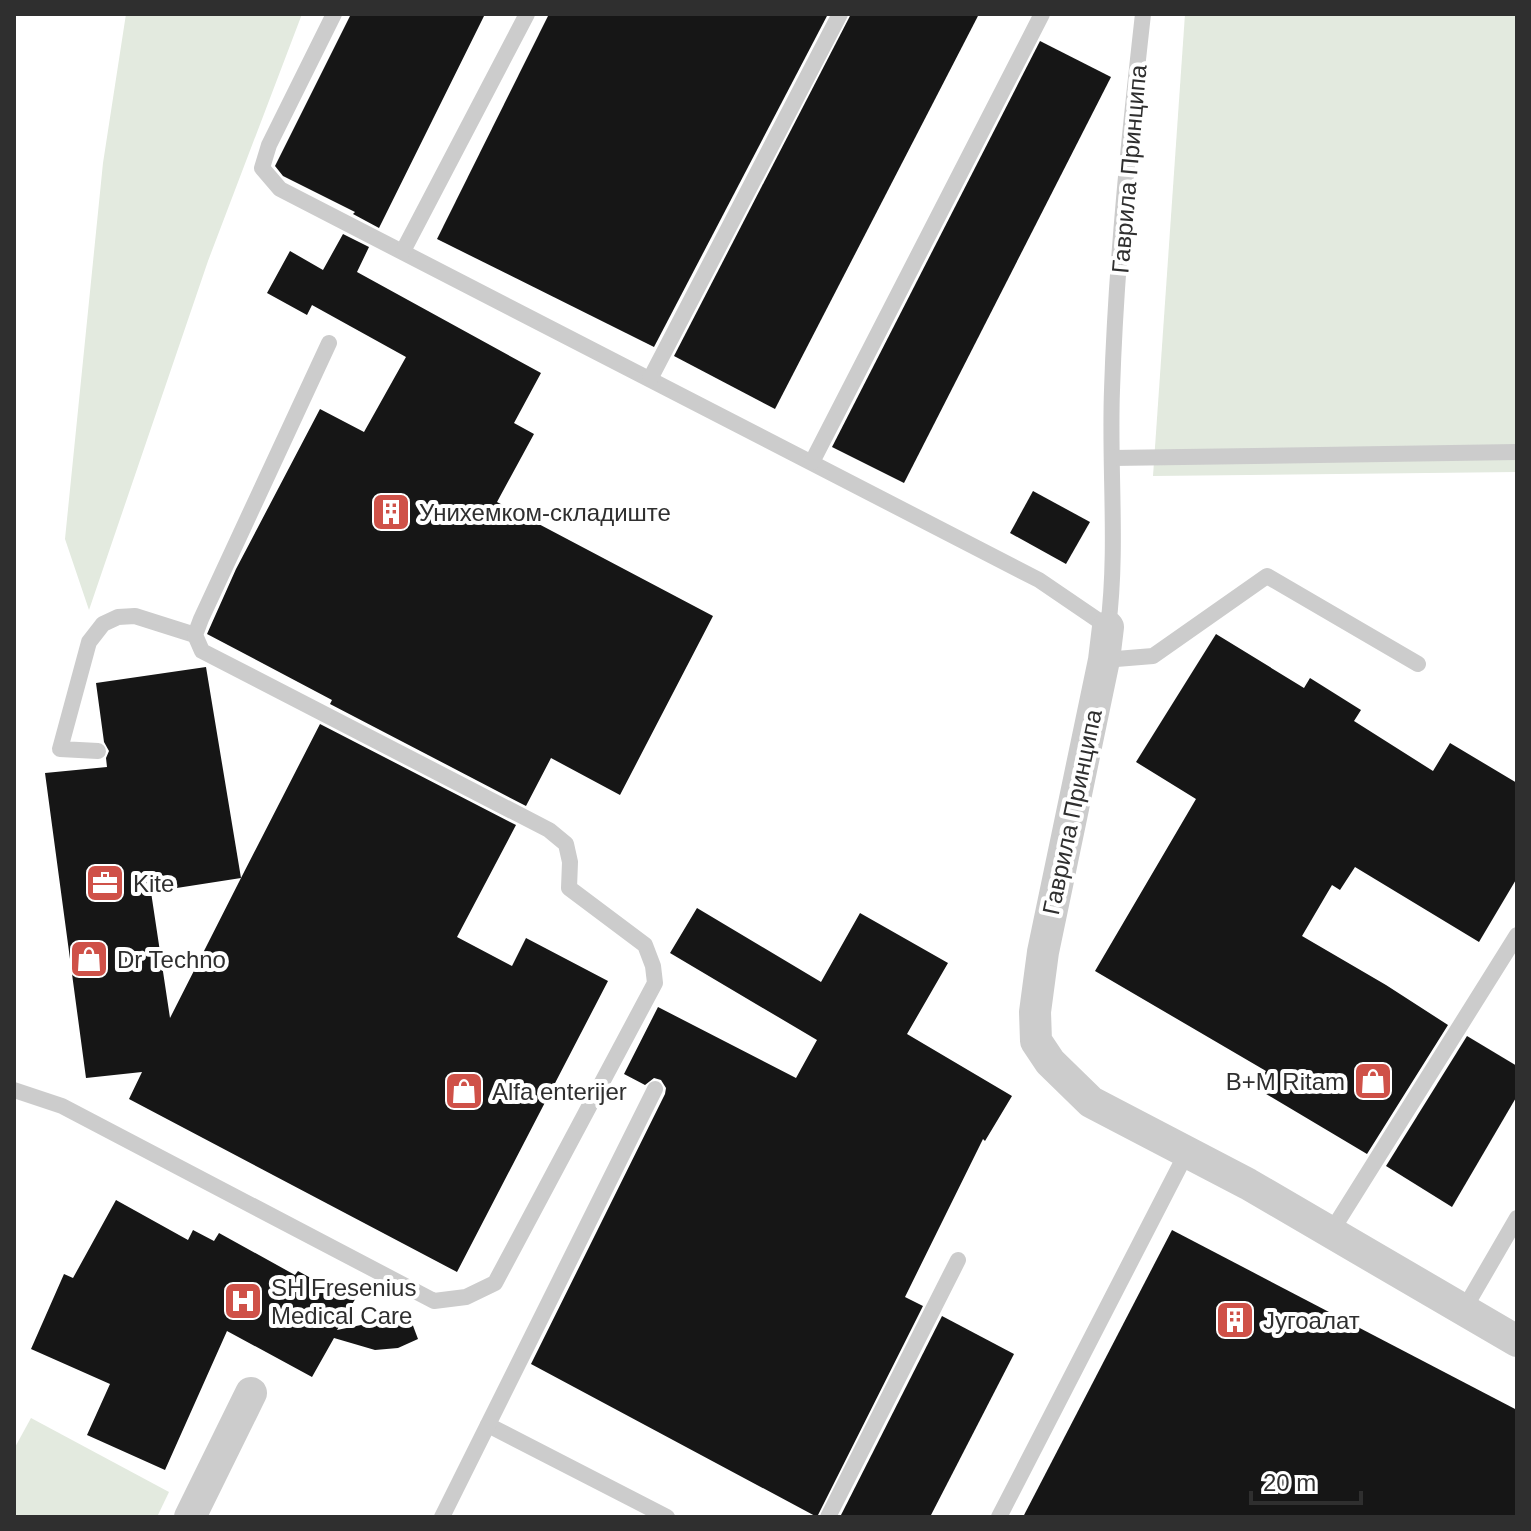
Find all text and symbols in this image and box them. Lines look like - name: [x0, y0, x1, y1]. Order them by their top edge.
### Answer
- street label: Гаврила Принципа: [1106, 63, 1152, 274]
- building icon: Унихемком-складиште: [370, 491, 412, 533]
- place label: Унихемком-складиште: [419, 499, 671, 526]
- street label: Гаврила Принципа: [1037, 706, 1107, 917]
- office icon: Kite: [84, 862, 126, 904]
- place label: Kite: [133, 870, 174, 897]
- shop icon: Dr Techno: [68, 938, 110, 980]
- place label: Dr Techno: [117, 946, 226, 973]
- shop icon: B+M Ritam: [1352, 1060, 1394, 1102]
- place label: B+M Ritam: [1226, 1068, 1345, 1095]
- shop icon: Alfa enterijer: [443, 1070, 485, 1112]
- place label: Alfa enterijer: [492, 1078, 627, 1105]
- place label: SH Fresenius Medical Care: [271, 1274, 416, 1329]
- hospital icon: SH Fresenius Medical Care: [222, 1280, 264, 1322]
- building icon: Југоалат: [1214, 1299, 1256, 1341]
- place label: Југоалат: [1263, 1307, 1360, 1334]
- scale bar: [1251, 1455, 1361, 1505]
- text: 20 m: [1263, 1469, 1316, 1496]

